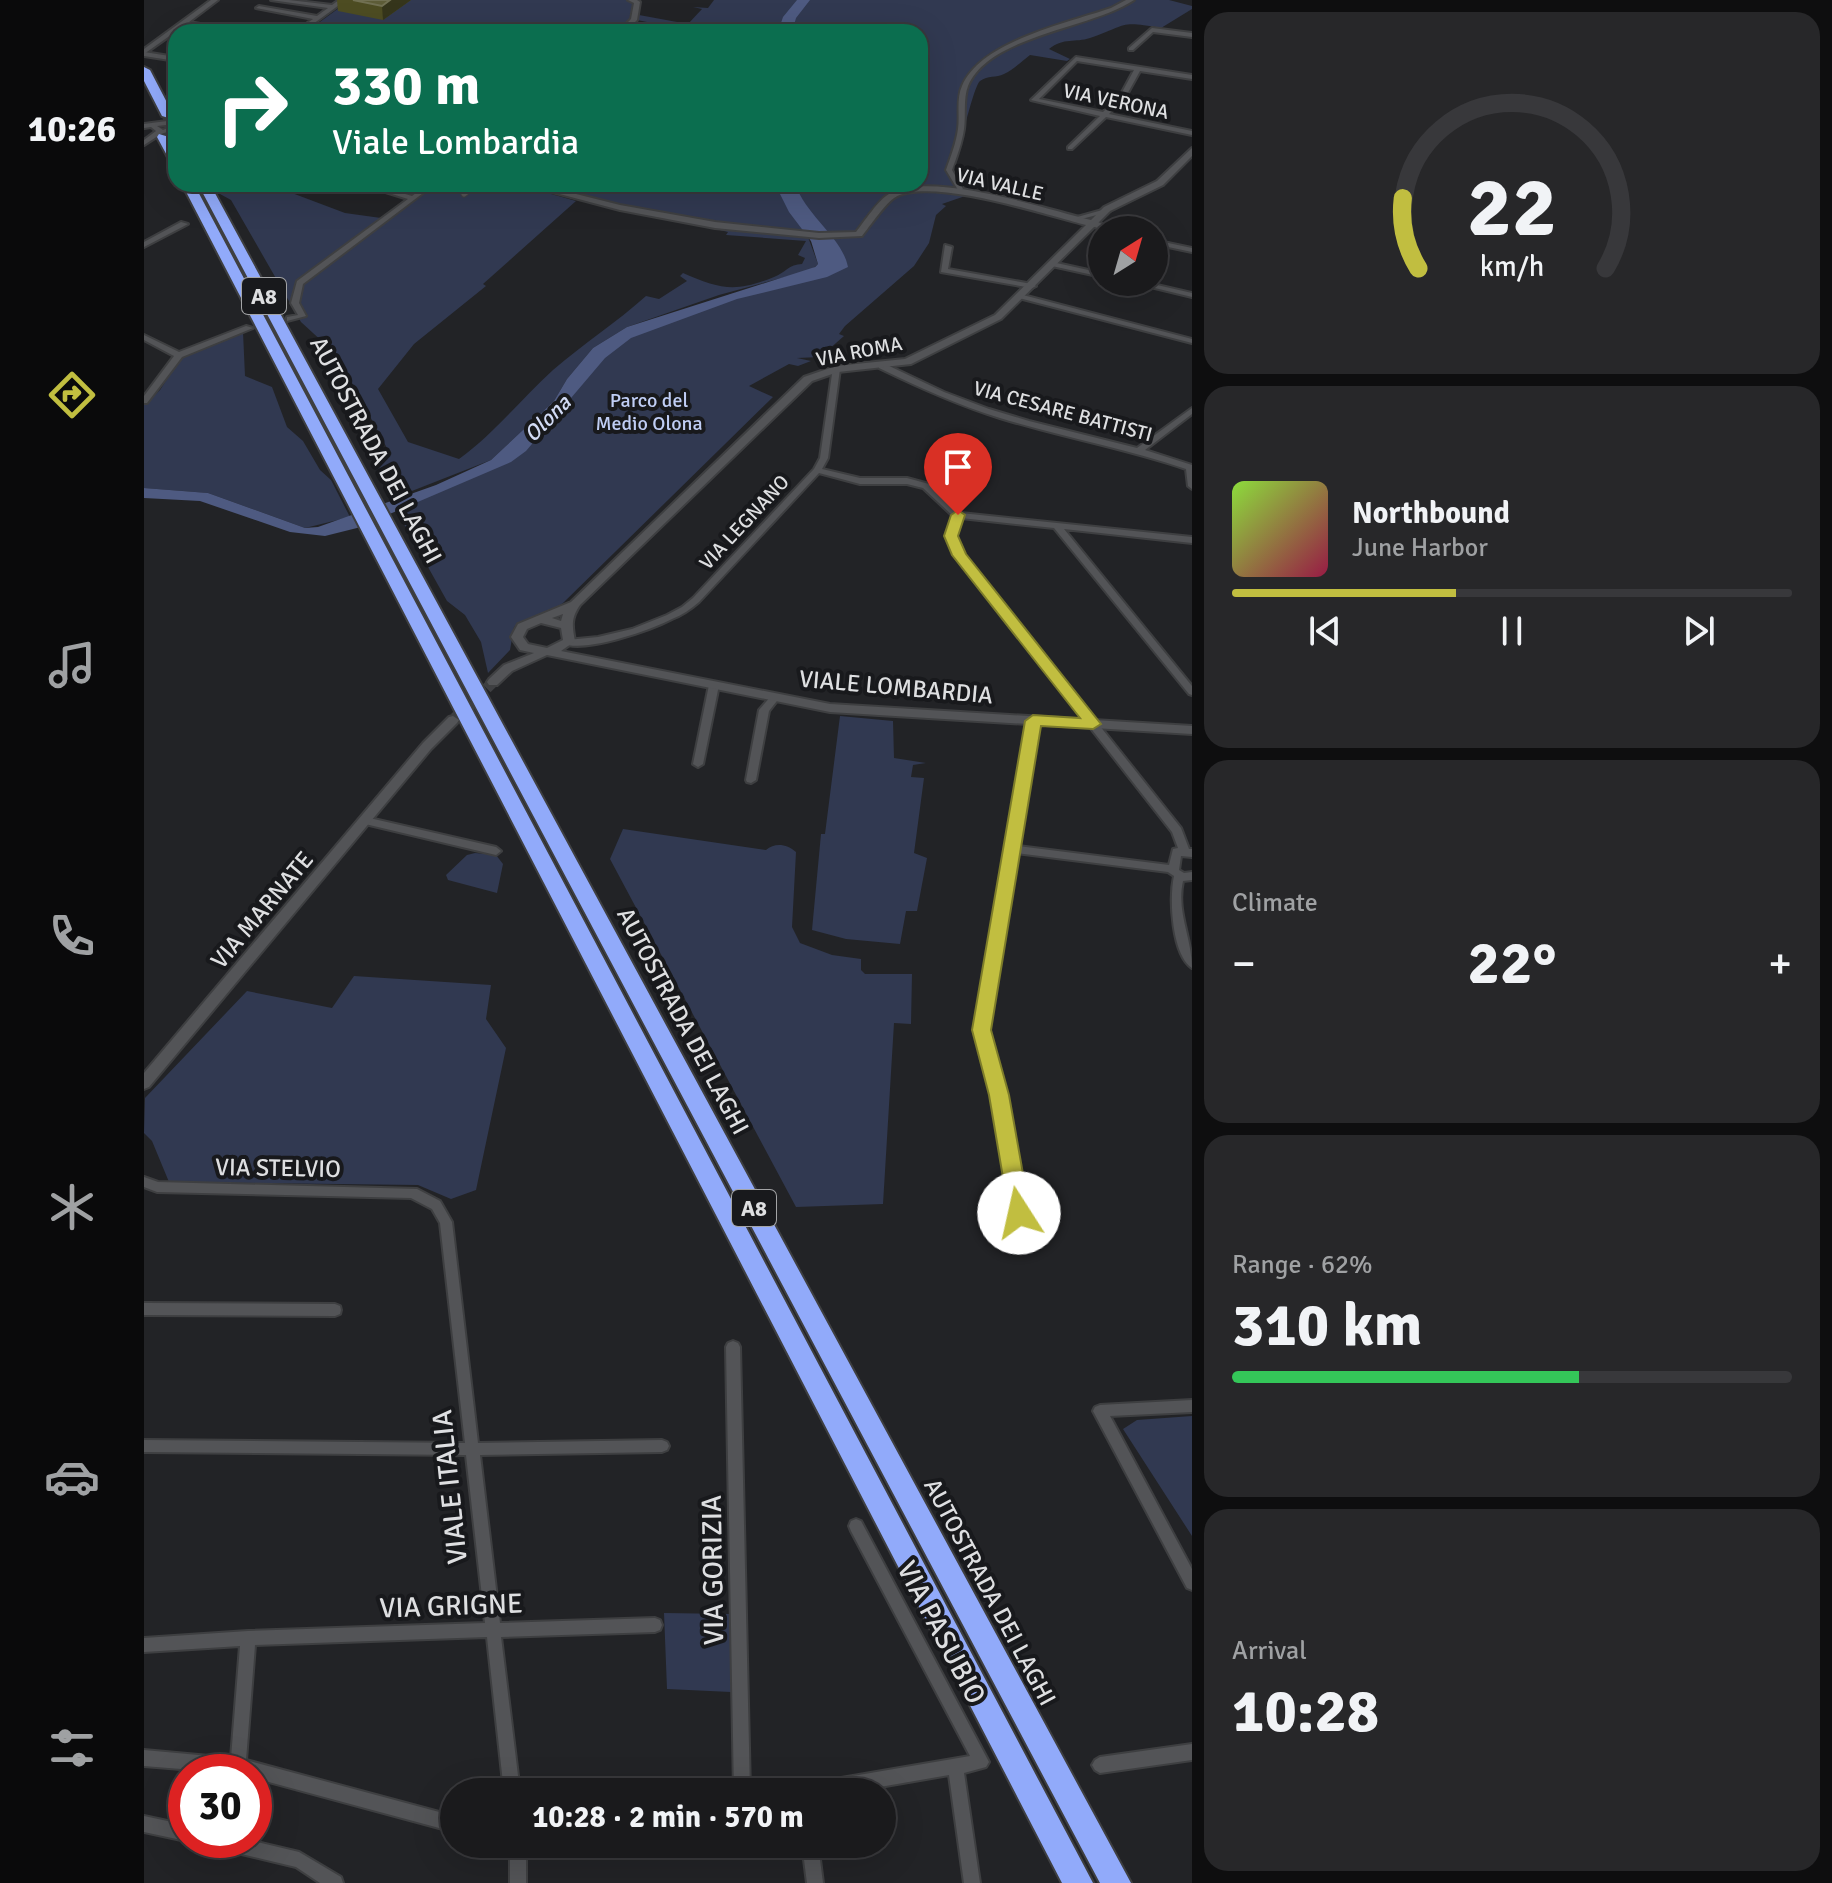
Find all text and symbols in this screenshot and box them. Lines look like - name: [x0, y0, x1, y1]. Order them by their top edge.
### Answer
- text: 330 m: [332, 51, 480, 120]
- icon: right: [200, 56, 304, 160]
- street label: VIA VERONA: [1061, 78, 1171, 125]
- text: 10:26: [28, 107, 116, 152]
- text: Viale Lombardia: [332, 120, 579, 165]
- text: 22: [1467, 157, 1557, 259]
- street label: VIA VALLE: [954, 162, 1046, 207]
- north arrow: [1088, 216, 1168, 296]
- map controls: [1088, 216, 1168, 296]
- text: km/h: [1480, 249, 1544, 284]
- road number: A8: [242, 278, 286, 314]
- street label: AUTOSTRADA DEI LAGHI: [303, 331, 449, 569]
- street label: VIA ROMA: [814, 331, 904, 372]
- icon: directions: [44, 367, 100, 423]
- street label: VIA CESARE BATTISTI: [971, 376, 1155, 447]
- park label: Parco del Medio Olona: [595, 388, 703, 436]
- water label: Olona: [518, 389, 577, 447]
- pin: [924, 433, 992, 515]
- icon: arrive: [936, 445, 980, 489]
- street label: VIA LEGNANO: [694, 470, 795, 575]
- text: Northbound: [1352, 495, 1510, 532]
- text: June Harbor: [1352, 532, 1488, 564]
- icon: previous: [1303, 609, 1347, 653]
- icon: pause: [1490, 609, 1534, 653]
- icon: next: [1677, 609, 1721, 653]
- icon: music: [44, 637, 100, 693]
- street label: VIALE LOMBARDIA: [798, 664, 995, 710]
- street label: VIA MARNATE: [204, 845, 320, 975]
- text: Climate: [1232, 887, 1318, 919]
- street label: AUTOSTRADA DEI LAGHI: [610, 902, 756, 1140]
- icon: phone: [44, 908, 100, 964]
- text: 22°: [1468, 927, 1556, 1001]
- text: −: [1232, 937, 1256, 991]
- text: +: [1768, 937, 1792, 991]
- street label: VIA STELVIO: [215, 1152, 341, 1184]
- position arrow: [977, 1171, 1061, 1255]
- icon: climate: [44, 1179, 100, 1235]
- road number: A8: [732, 1190, 776, 1226]
- text: Range · 62%: [1232, 1249, 1373, 1281]
- text: 310 km: [1232, 1289, 1422, 1363]
- street label: VIALE ITALIA: [425, 1408, 475, 1566]
- icon: car: [44, 1449, 100, 1505]
- street label: AUTOSTRADA DEI LAGHI: [917, 1473, 1063, 1711]
- street label: VIA GORIZIA: [695, 1495, 731, 1645]
- street label: VIA PASUBIO: [889, 1555, 993, 1710]
- street label: VIA GRIGNE: [379, 1587, 523, 1625]
- text: Arrival: [1232, 1635, 1307, 1667]
- text: 10:28: [1232, 1675, 1379, 1749]
- icon: filters: [44, 1720, 100, 1776]
- speed limit sign: 30: [168, 1754, 272, 1858]
- text: 10:28 · 2 min · 570 m: [532, 1799, 804, 1836]

